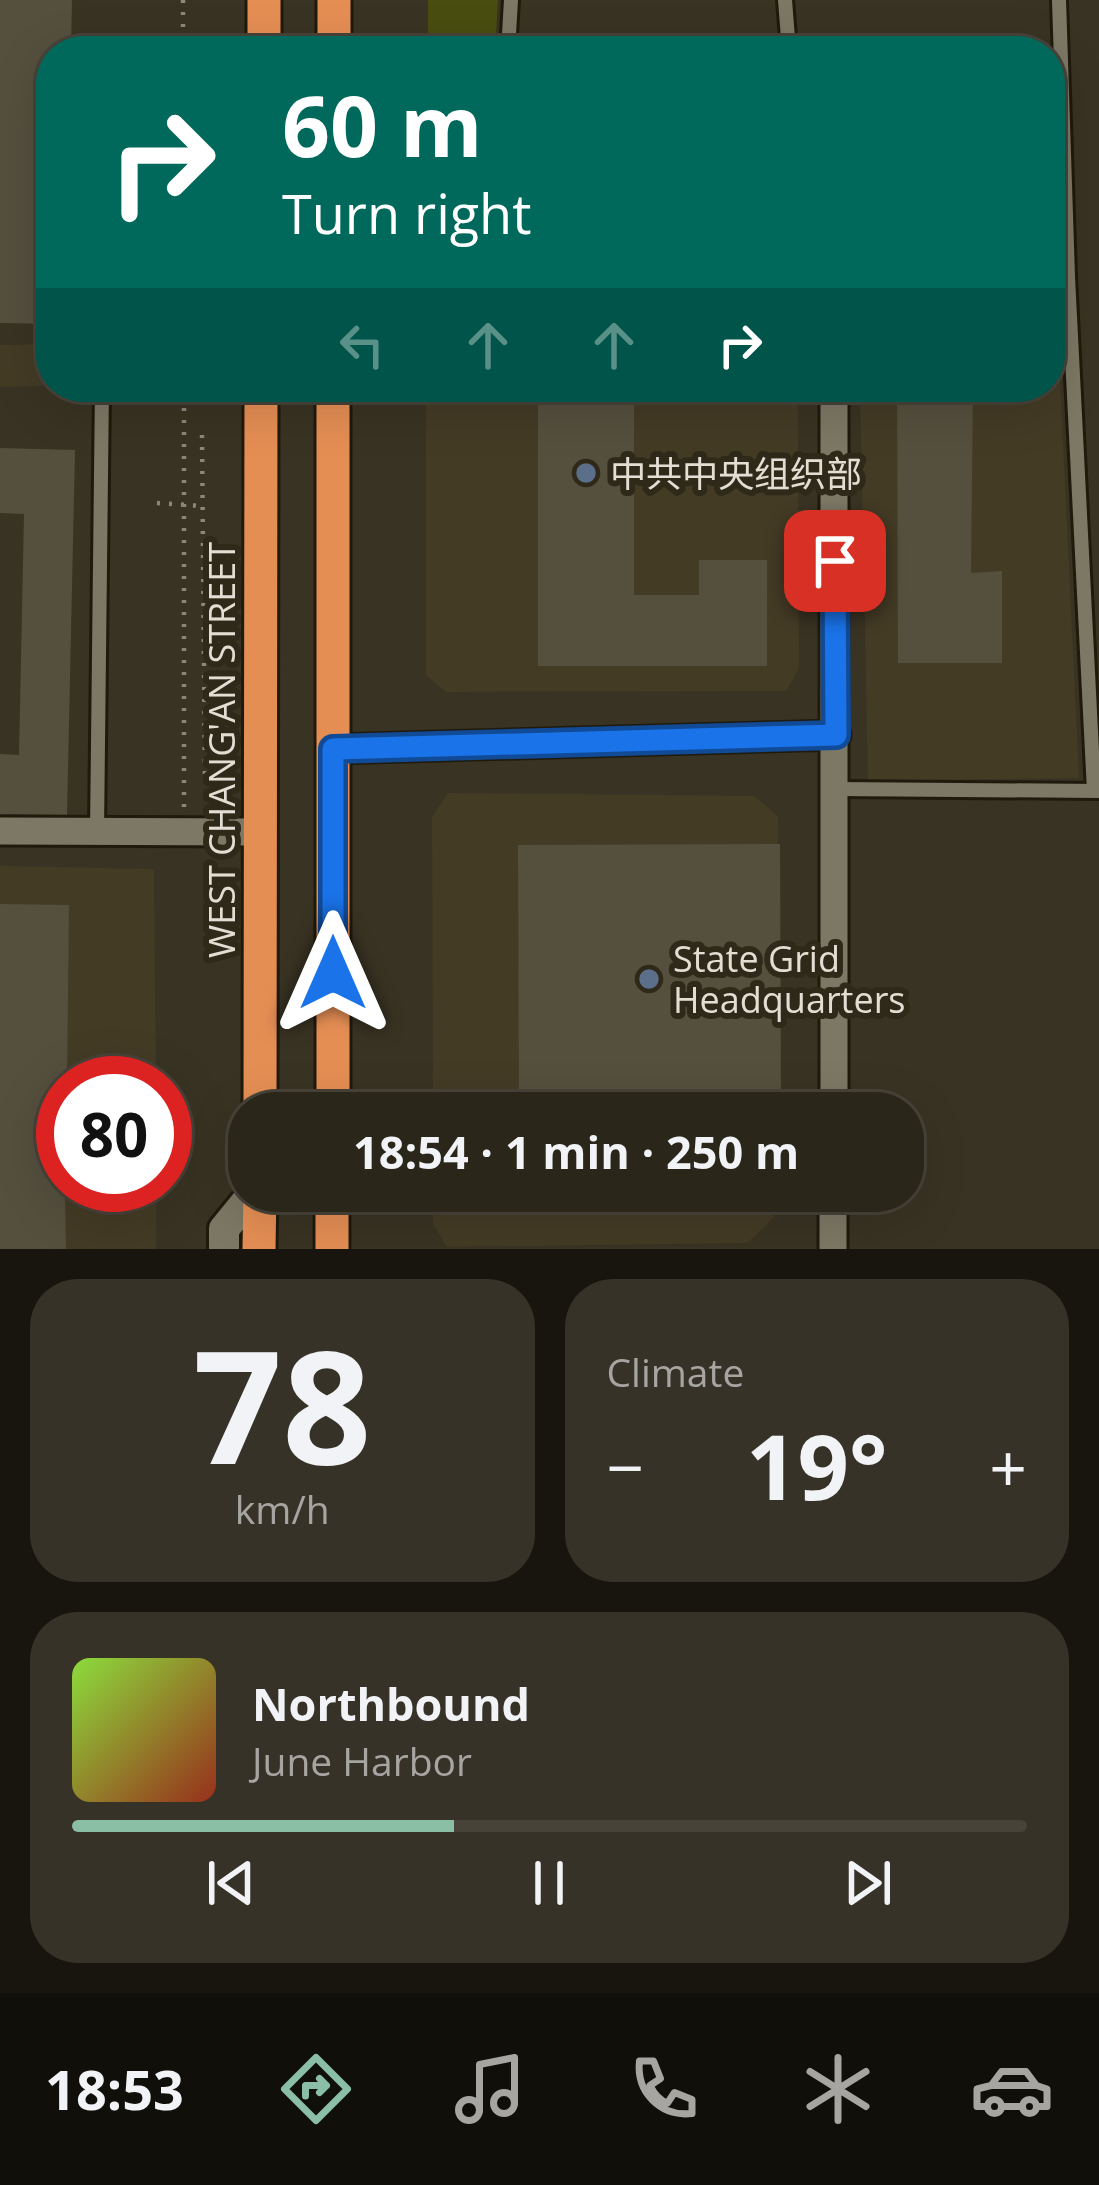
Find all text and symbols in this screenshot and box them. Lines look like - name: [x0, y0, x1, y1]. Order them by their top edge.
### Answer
- text: 60 m: [282, 67, 482, 182]
- icon: right: [84, 84, 240, 240]
- text: Turn right: [282, 176, 531, 250]
- icon: left: [329, 312, 395, 378]
- icon: ahead: [455, 312, 521, 378]
- icon: ahead: [581, 312, 647, 378]
- icon: right: [707, 312, 773, 378]
- place label: 中共中央组织部: [610, 449, 862, 498]
- marker: 中共中央组织部: [573, 460, 599, 486]
- pin: [784, 510, 886, 612]
- icon: arrive: [802, 528, 868, 594]
- street label: WEST CHANG'AN STREET: [197, 542, 246, 958]
- position arrow: [270, 910, 396, 1036]
- place label: State Grid Headquarters: [673, 934, 906, 1024]
- marker: State Grid Headquarters: [636, 966, 662, 992]
- speed limit sign: 80: [36, 1056, 192, 1212]
- text: 18:54 · 1 min · 250 m: [353, 1121, 799, 1182]
- text: 78: [193, 1297, 371, 1510]
- text: Climate: [607, 1345, 744, 1398]
- text: 19°: [746, 1404, 887, 1526]
- text: −: [607, 1421, 644, 1511]
- text: +: [989, 1421, 1027, 1511]
- text: km/h: [235, 1482, 330, 1535]
- text: Northbound: [252, 1673, 530, 1734]
- text: June Harbor: [252, 1734, 472, 1787]
- icon: previous: [198, 1850, 264, 1916]
- icon: pause: [516, 1850, 582, 1916]
- icon: next: [835, 1850, 901, 1916]
- icon: directions: [274, 2047, 358, 2131]
- icon: music: [448, 2047, 532, 2131]
- icon: phone: [622, 2047, 706, 2131]
- icon: climate: [796, 2047, 880, 2131]
- icon: car: [970, 2047, 1054, 2131]
- text: 18:53: [45, 2052, 184, 2126]

